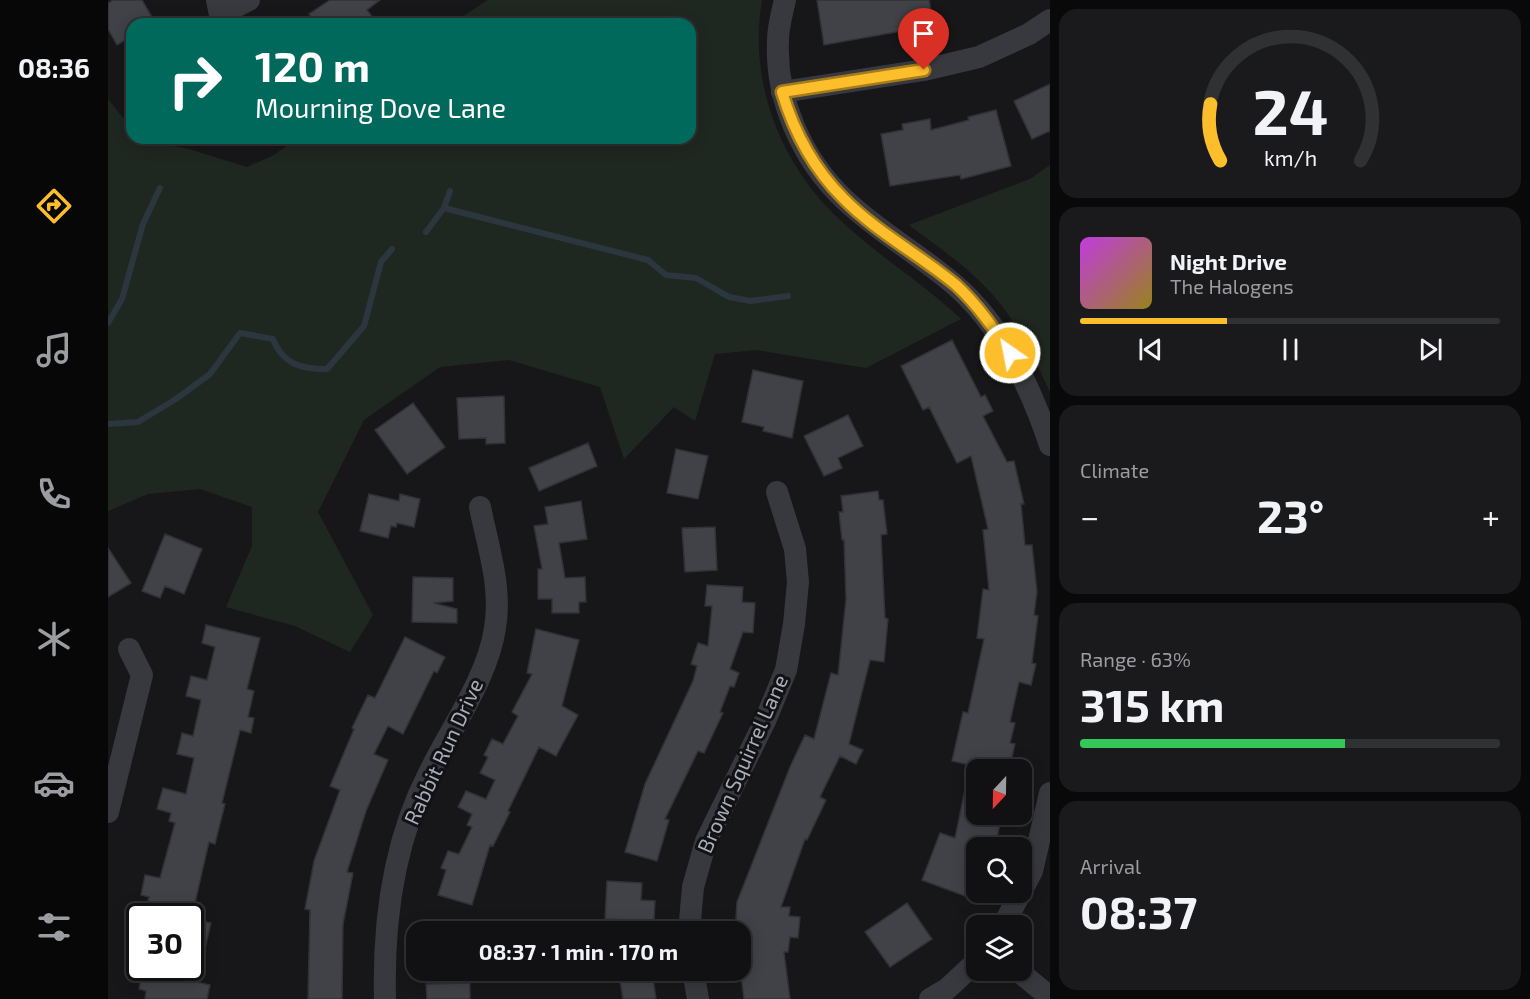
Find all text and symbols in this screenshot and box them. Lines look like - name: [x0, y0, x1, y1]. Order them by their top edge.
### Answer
- pin: [898, 8, 949, 70]
- icon: arrive: [907, 17, 940, 50]
- text: 120 m: [255, 40, 370, 90]
- icon: right: [156, 42, 234, 120]
- text: 08:36: [18, 51, 90, 83]
- text: 24: [1252, 73, 1328, 148]
- text: Mourning Dove Lane: [255, 91, 506, 123]
- text: km/h: [1263, 145, 1317, 170]
- icon: directions: [33, 185, 75, 227]
- text: Night Drive: [1170, 248, 1287, 274]
- text: The Halogens: [1170, 274, 1294, 298]
- position arrow: [978, 321, 1042, 385]
- icon: music: [33, 329, 75, 371]
- icon: previous: [1134, 333, 1167, 366]
- icon: pause: [1274, 333, 1307, 366]
- icon: next: [1414, 333, 1447, 366]
- text: Climate: [1080, 458, 1149, 482]
- icon: phone: [33, 473, 75, 515]
- text: 23°: [1257, 488, 1324, 542]
- text: −: [1080, 496, 1099, 536]
- text: +: [1482, 496, 1500, 536]
- icon: climate: [33, 618, 75, 660]
- text: Range · 63%: [1080, 647, 1191, 671]
- street label: Brown Squirrel Lane: [691, 671, 792, 856]
- street label: Rabbit Run Drive: [398, 674, 487, 828]
- text: 315 km: [1080, 677, 1224, 731]
- north arrow: [966, 759, 1032, 825]
- map controls: [966, 759, 1032, 981]
- icon: car: [33, 762, 75, 804]
- button: search: [966, 837, 1032, 903]
- text: Arrival: [1080, 854, 1141, 878]
- text: 08:37: [1080, 884, 1197, 938]
- speed limit sign: 30: [126, 903, 204, 981]
- icon: filters: [33, 906, 75, 948]
- button: layers: [966, 915, 1032, 981]
- text: 08:37 · 1 min · 170 m: [479, 938, 678, 964]

